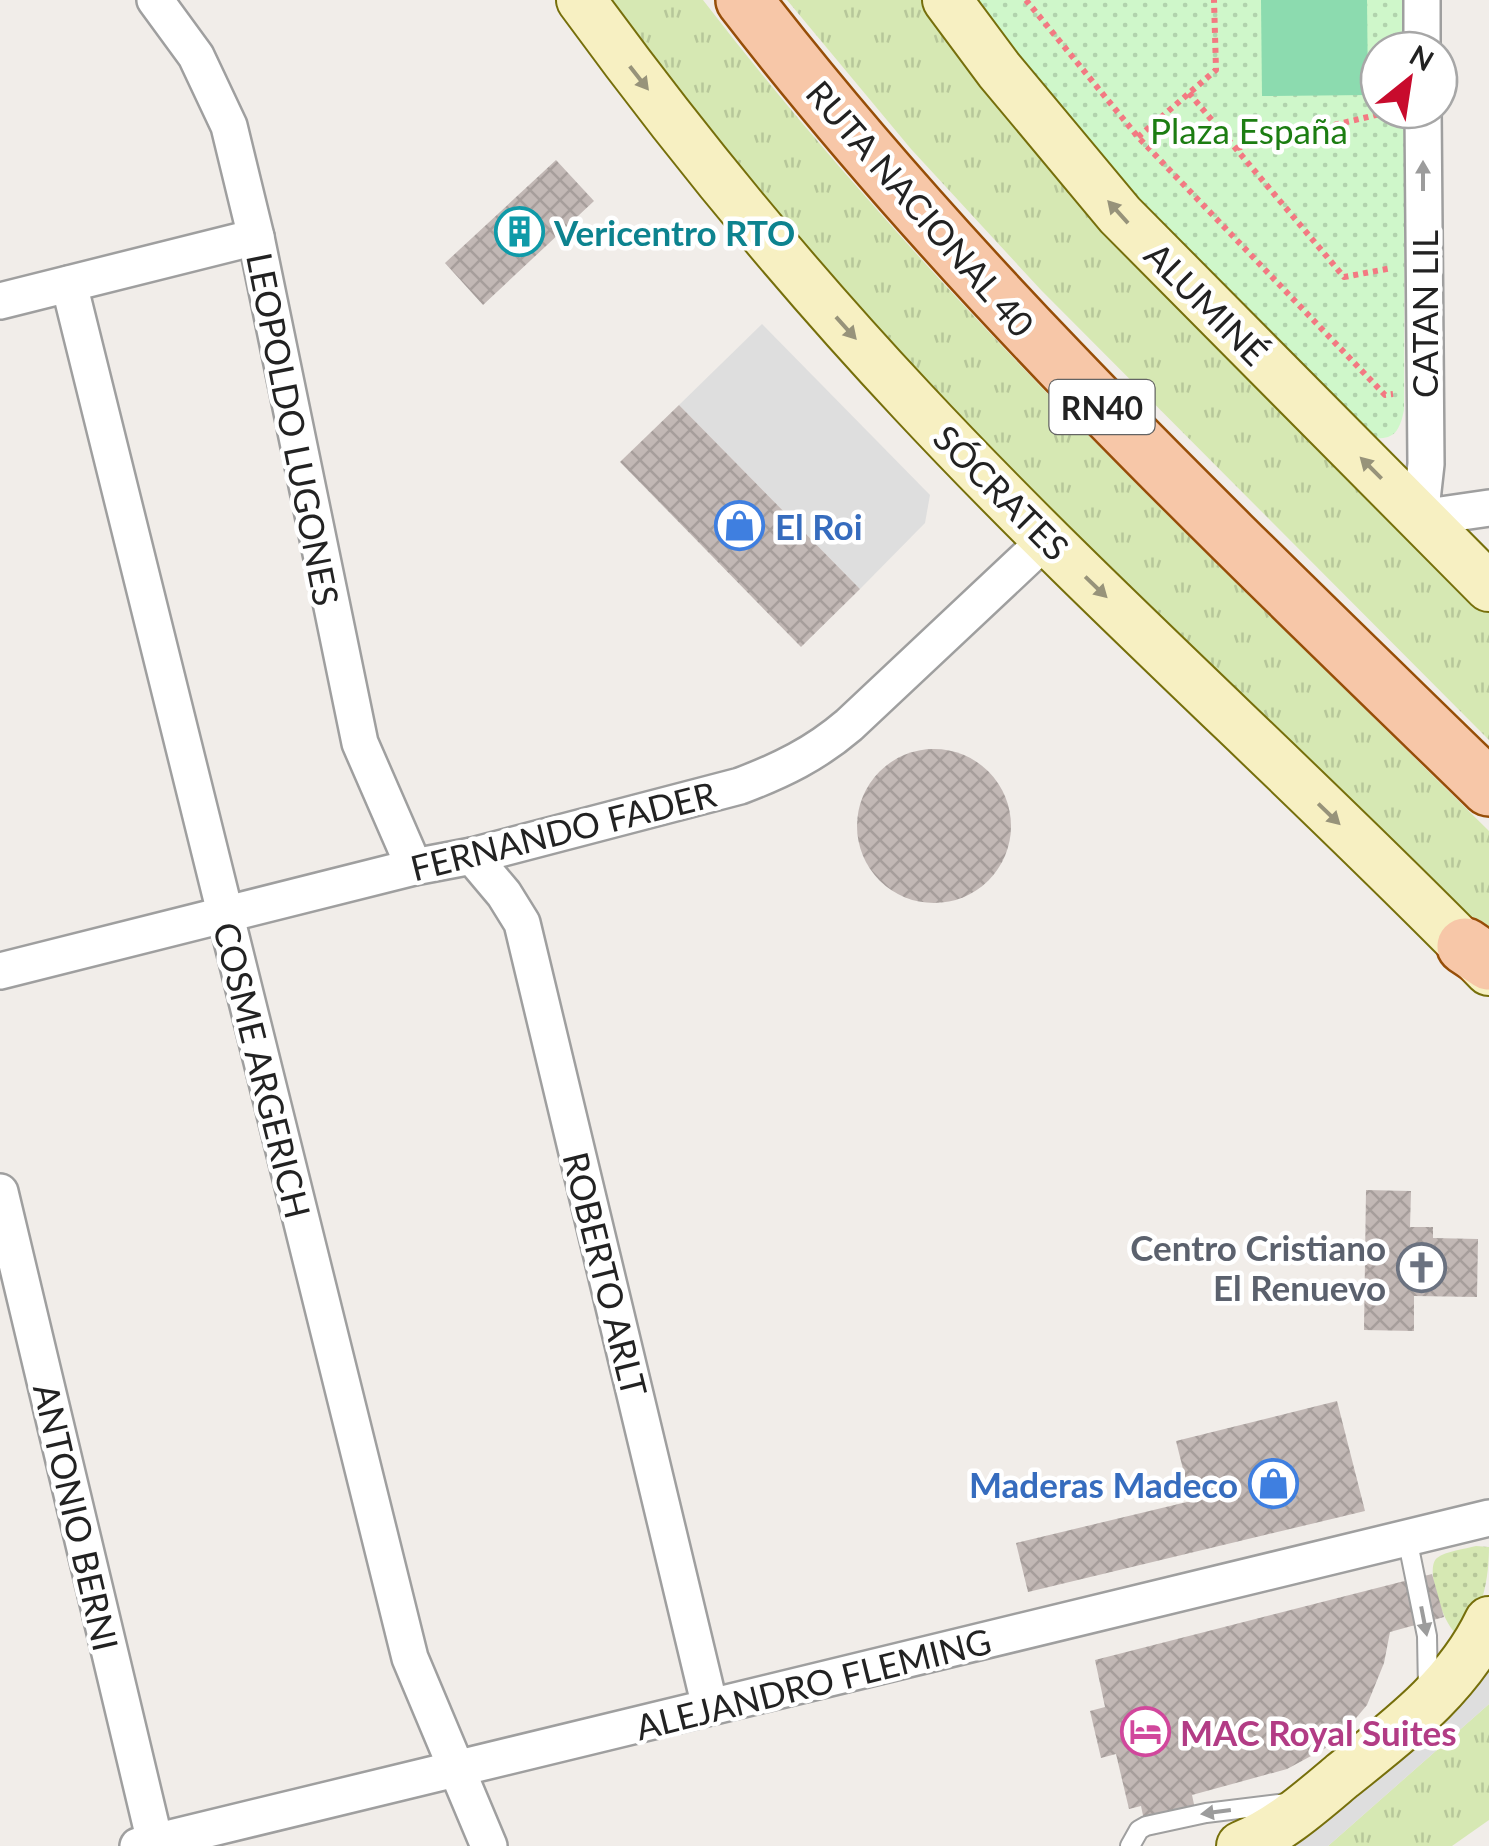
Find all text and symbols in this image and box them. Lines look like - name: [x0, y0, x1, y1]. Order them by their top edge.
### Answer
- north arrow: [1359, 30, 1459, 130]
- text: N: [1404, 37, 1440, 78]
- one-way arrow: [629, 65, 649, 91]
- street label: RUTA NACIONAL 40: [799, 72, 1043, 344]
- park label: Plaza España: [1150, 109, 1348, 151]
- one-way arrow: [1415, 160, 1431, 192]
- one-way arrow: [1107, 200, 1130, 224]
- building icon: Vericentro RTO: [493, 206, 545, 258]
- place label: Vericentro RTO: [553, 211, 795, 253]
- street label: CATAN LIL: [1403, 230, 1445, 398]
- street label: ALUMINÉ: [1137, 233, 1277, 373]
- street label: LEOPOLDO LUGONES: [239, 249, 349, 609]
- one-way arrow: [834, 316, 857, 340]
- road number: RN40: [1050, 380, 1154, 434]
- street label: SÓCRATES: [926, 416, 1078, 568]
- one-way arrow: [1359, 457, 1383, 481]
- shop icon: El Roi: [714, 500, 766, 552]
- place label: El Roi: [775, 505, 863, 547]
- one-way arrow: [1084, 575, 1108, 598]
- street label: FERNANDO FADER: [406, 772, 720, 888]
- one-way arrow: [1317, 802, 1341, 825]
- street label: COSME ARGERICH: [206, 918, 320, 1222]
- street label: ROBERTO ARLT: [555, 1148, 657, 1401]
- place label: Centro Cristiano El Renuevo: [1130, 1226, 1386, 1308]
- church icon: Centro Cristiano El Renuevo: [1395, 1241, 1447, 1293]
- street label: ANTONIO BERNI: [26, 1379, 128, 1655]
- shop icon: Maderas Madeco: [1247, 1458, 1299, 1510]
- place label: Maderas Madeco: [969, 1463, 1238, 1505]
- one-way arrow: [1416, 1606, 1432, 1637]
- street label: ALEJANDRO FLEMING: [631, 1619, 995, 1747]
- hotel icon: MAC Royal Suites: [1119, 1706, 1171, 1758]
- place label: MAC Royal Suites: [1180, 1711, 1457, 1753]
- one-way arrow: [1199, 1804, 1231, 1820]

